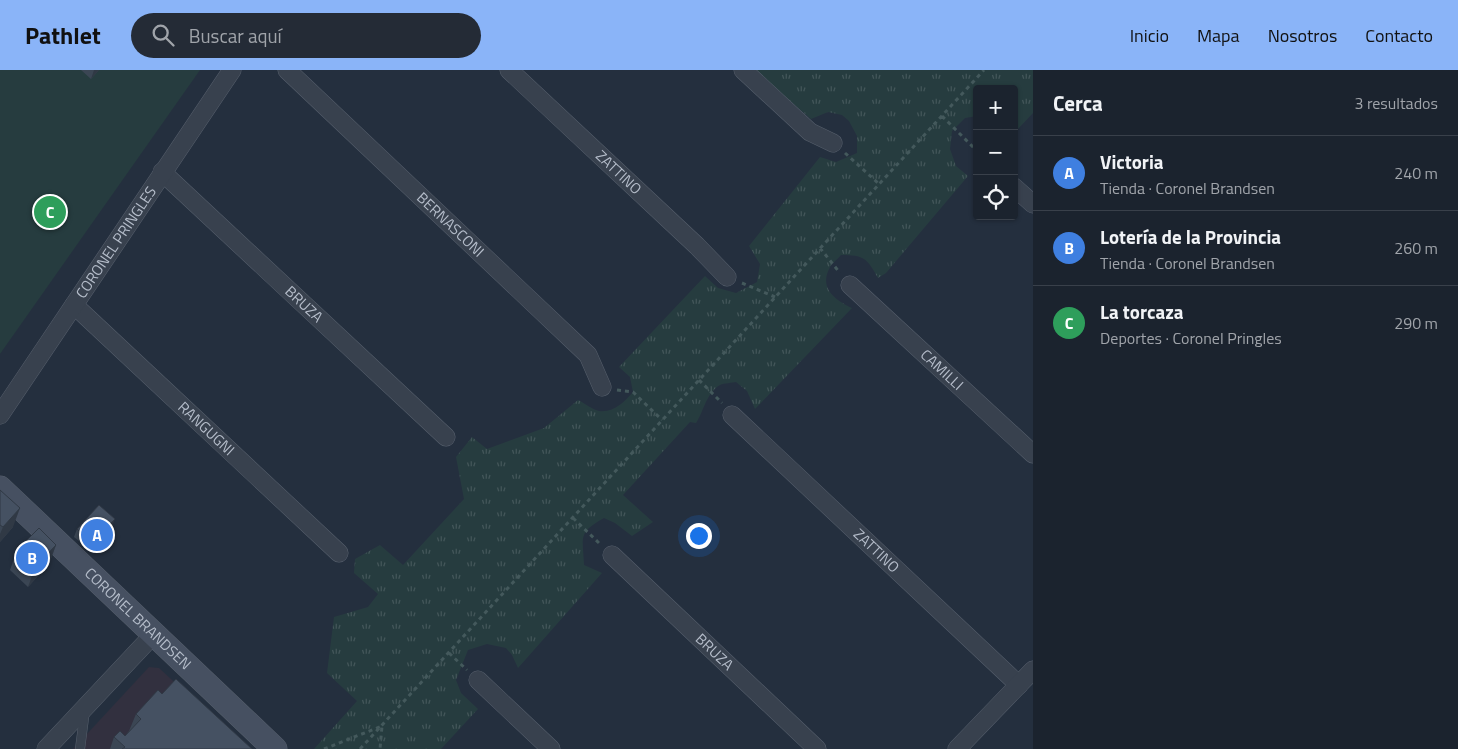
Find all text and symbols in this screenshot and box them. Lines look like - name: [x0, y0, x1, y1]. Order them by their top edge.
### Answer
- search box: [131, 13, 481, 58]
- text: Pathlet: [25, 17, 101, 53]
- icon: search: [149, 21, 177, 49]
- text: Buscar aquí: [189, 21, 282, 50]
- text: Inicio: [1130, 22, 1169, 49]
- text: Mapa: [1197, 22, 1240, 49]
- text: Nosotros: [1268, 22, 1337, 49]
- text: Contacto: [1365, 22, 1433, 49]
- map controls: [973, 85, 1018, 220]
- button: +: [973, 85, 1018, 130]
- text: Cerca: [1053, 87, 1103, 119]
- text: 3 resultados: [1354, 91, 1438, 115]
- button: −: [973, 130, 1018, 175]
- street label: ZATTINO: [591, 145, 647, 200]
- text: Victoria: [1100, 147, 1164, 176]
- text: A: [1064, 161, 1074, 185]
- text: 240 m: [1394, 161, 1438, 185]
- button: locate: [973, 175, 1018, 220]
- text: Tienda · Coronel Brandsen: [1100, 176, 1275, 200]
- street label: CORONEL PRINGLES: [70, 181, 162, 303]
- street label: BERNASCONI: [412, 187, 490, 262]
- pin: C: [34, 193, 66, 231]
- text: Lotería de la Provincia: [1100, 222, 1281, 251]
- text: B: [1064, 236, 1074, 260]
- text: 260 m: [1394, 236, 1438, 260]
- text: Tienda · Coronel Brandsen: [1100, 251, 1275, 275]
- street label: BRUZA: [280, 280, 329, 328]
- text: La torcaza: [1100, 297, 1183, 326]
- text: C: [1065, 311, 1073, 335]
- text: 290 m: [1394, 311, 1438, 335]
- text: Deportes · Coronel Pringles: [1100, 326, 1282, 350]
- street label: CAMILLI: [915, 344, 969, 395]
- street label: RANGUGNI: [173, 396, 240, 461]
- pin: A: [81, 516, 113, 554]
- your location: [686, 523, 712, 549]
- street label: ZATTINO: [848, 523, 905, 578]
- pin: B: [16, 539, 48, 577]
- street label: CORONEL BRANDSEN: [80, 562, 197, 675]
- street label: BRUZA: [690, 628, 739, 675]

